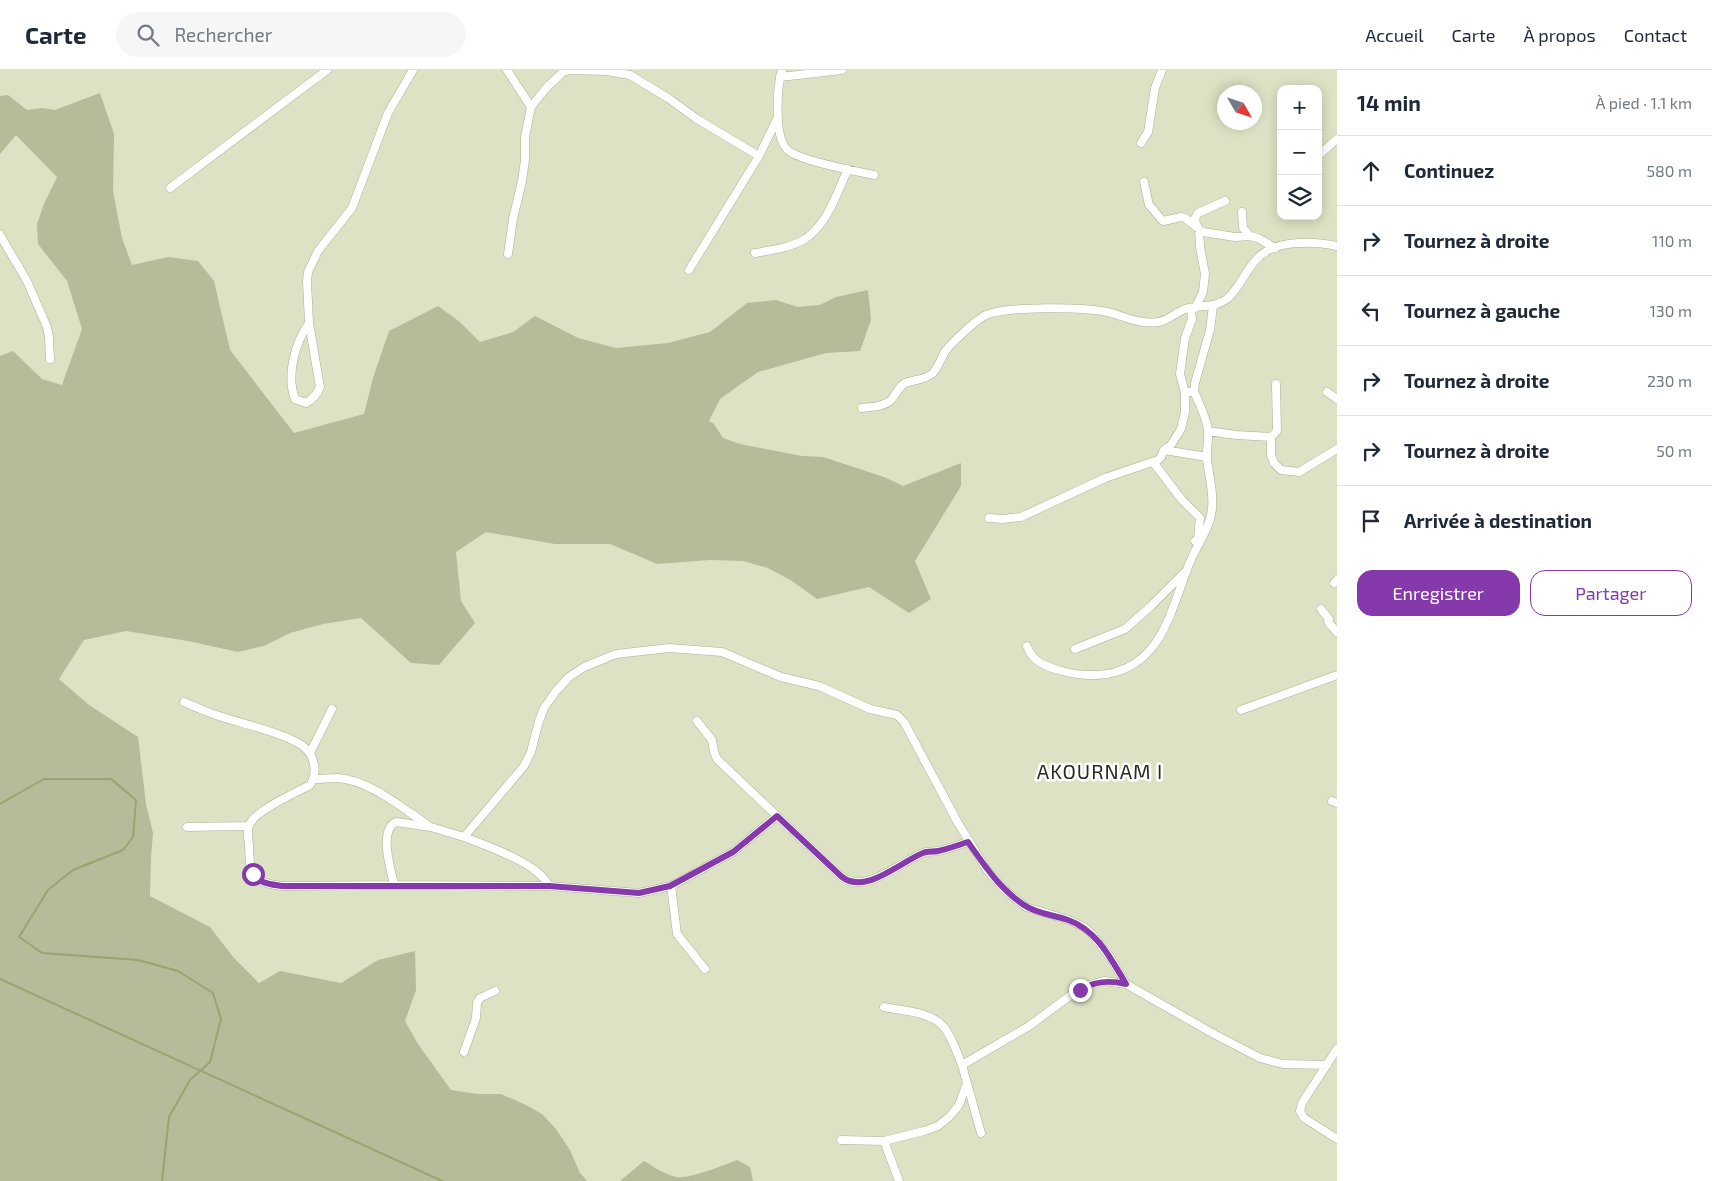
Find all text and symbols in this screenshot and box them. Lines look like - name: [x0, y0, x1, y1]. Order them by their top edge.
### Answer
- search box: [116, 12, 466, 57]
- text: Carte: [25, 20, 86, 49]
- icon: search: [134, 21, 162, 49]
- text: Rechercher: [174, 23, 272, 46]
- text: Accueil: [1365, 24, 1424, 46]
- text: Carte: [1452, 24, 1495, 46]
- text: À propos: [1523, 24, 1596, 46]
- text: Contact: [1624, 24, 1687, 46]
- north arrow: [1217, 85, 1262, 130]
- map controls: [1277, 85, 1322, 220]
- button: +: [1277, 85, 1322, 130]
- text: 14 min: [1357, 90, 1421, 115]
- text: À pied · 1.1 km: [1596, 93, 1692, 112]
- button: −: [1277, 130, 1322, 175]
- icon: ahead: [1357, 157, 1385, 185]
- text: Continuez: [1404, 159, 1494, 182]
- text: 580 m: [1646, 161, 1692, 180]
- button: layers: [1277, 175, 1322, 220]
- icon: right: [1357, 227, 1385, 255]
- text: Tournez à droite: [1404, 229, 1550, 252]
- text: 110 m: [1652, 231, 1692, 250]
- icon: left: [1357, 297, 1385, 325]
- text: Tournez à gauche: [1404, 299, 1560, 322]
- text: 130 m: [1650, 301, 1692, 320]
- icon: right: [1357, 367, 1385, 395]
- text: Tournez à droite: [1404, 369, 1550, 392]
- text: 230 m: [1647, 371, 1692, 390]
- icon: right: [1357, 437, 1385, 465]
- text: Tournez à droite: [1404, 439, 1550, 462]
- text: 50 m: [1656, 441, 1692, 460]
- icon: arrive: [1357, 507, 1385, 535]
- text: Arrivée à destination: [1404, 509, 1592, 532]
- button: Enregistrer: [1357, 570, 1520, 616]
- button: Partager: [1530, 570, 1692, 616]
- district label: AKOURNAM I: [1037, 759, 1163, 783]
- route start: [242, 863, 265, 886]
- route end: [1069, 979, 1092, 1002]

